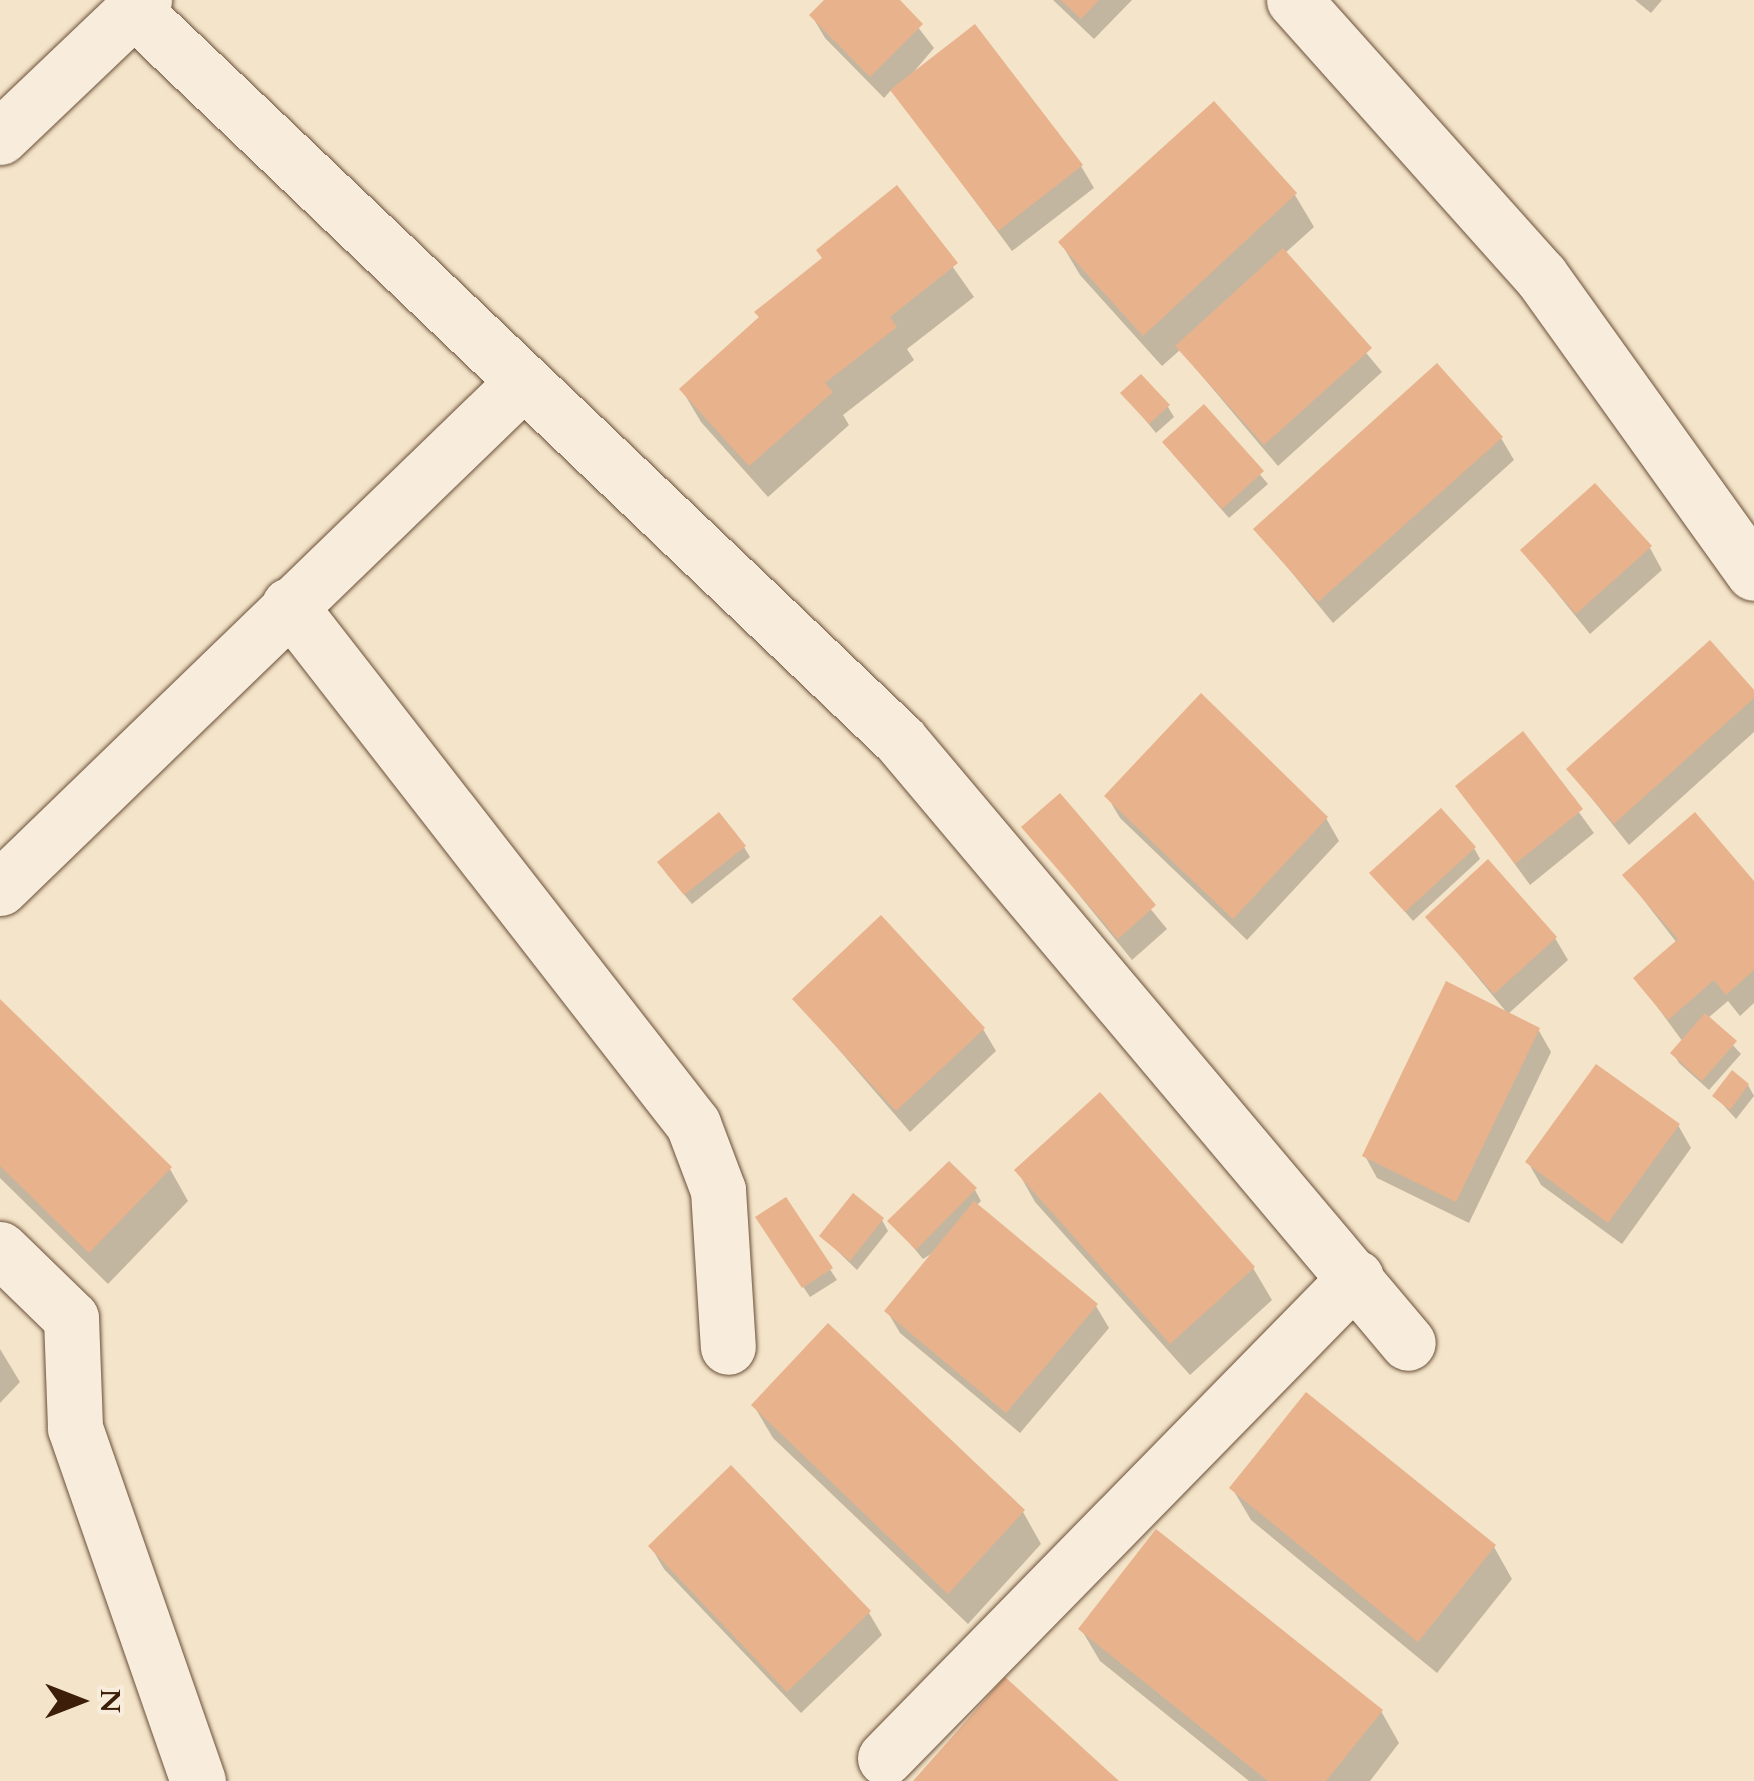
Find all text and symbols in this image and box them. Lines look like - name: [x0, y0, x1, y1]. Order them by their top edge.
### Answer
- north arrow: [30, 1651, 130, 1751]
- text: N: [91, 1689, 129, 1713]

